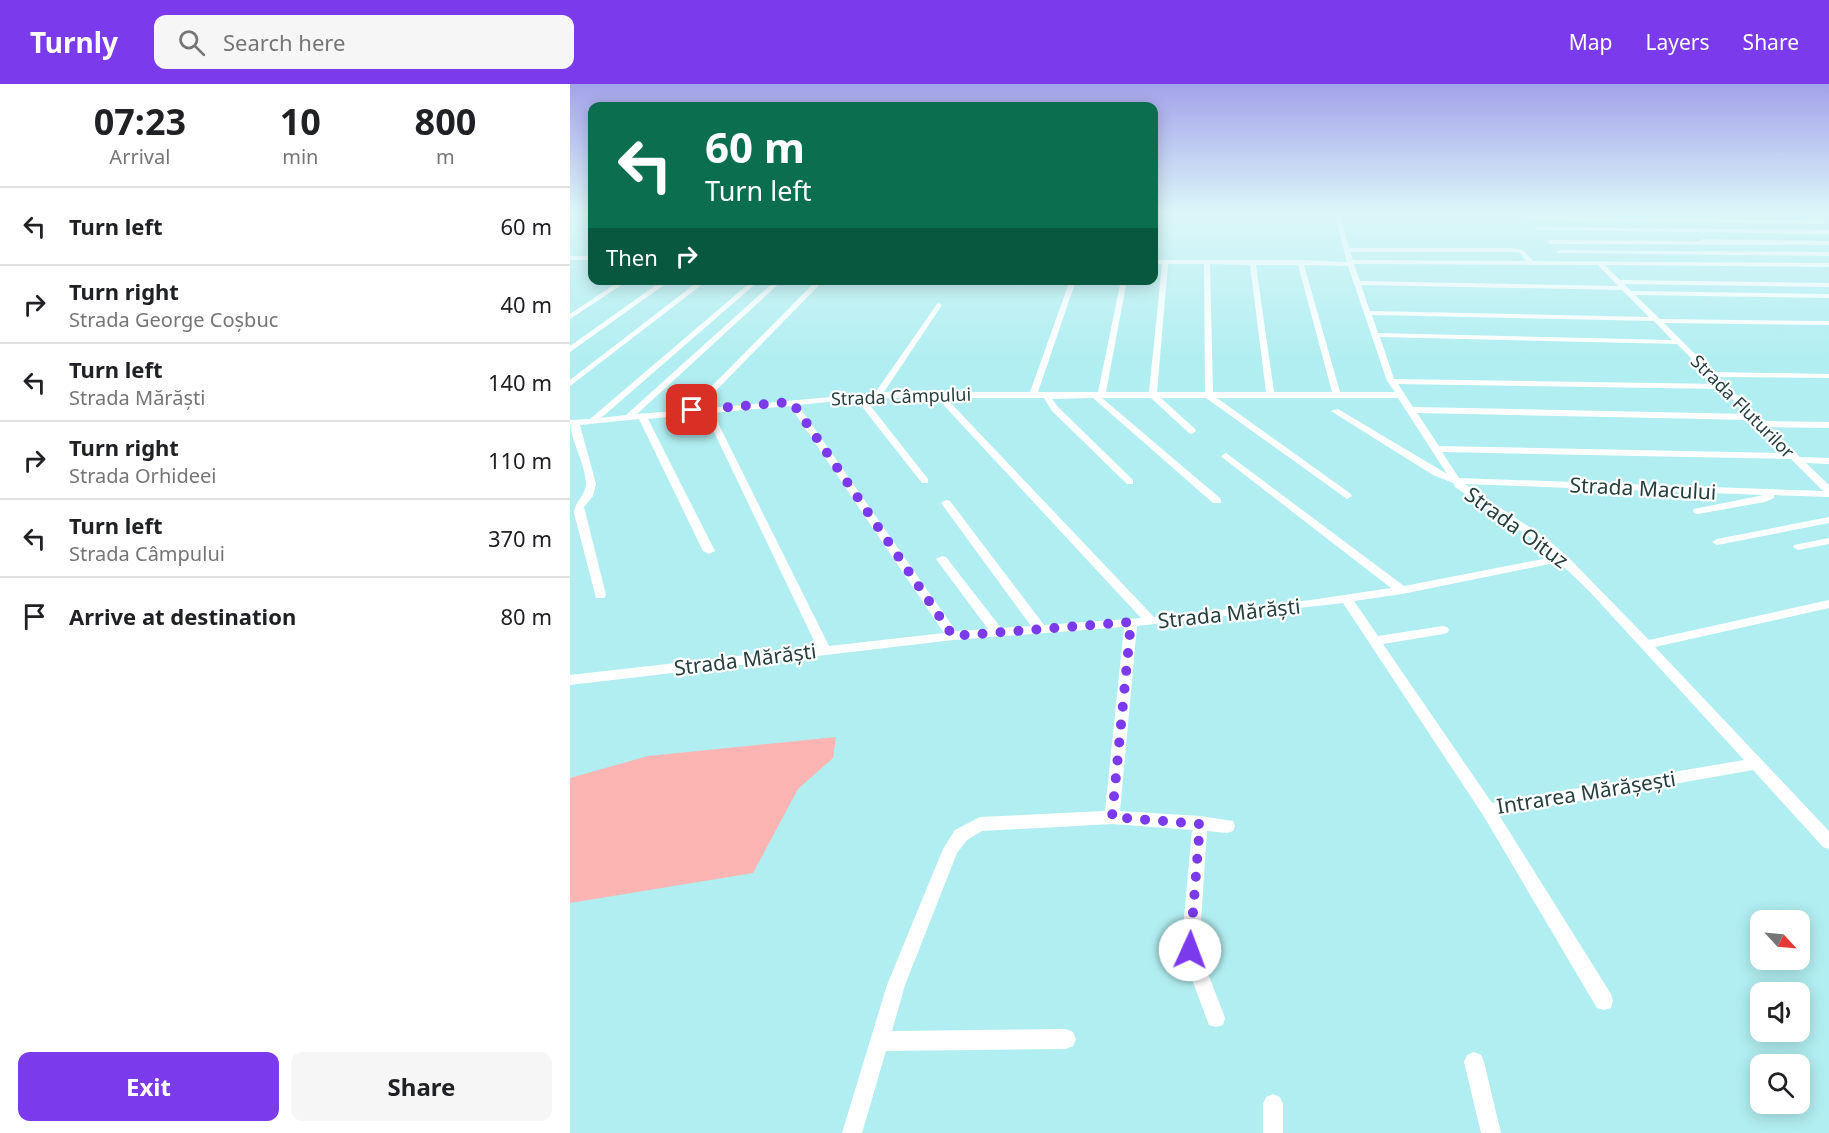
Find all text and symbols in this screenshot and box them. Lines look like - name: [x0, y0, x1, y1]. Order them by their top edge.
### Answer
- search box: [154, 15, 574, 69]
- text: Turnly: [30, 23, 118, 61]
- icon: search: [175, 26, 208, 59]
- text: Search here: [223, 27, 345, 57]
- text: Map: [1569, 28, 1613, 56]
- text: Layers: [1646, 28, 1710, 56]
- text: Share: [1743, 28, 1799, 56]
- text: 07:23: [94, 97, 186, 146]
- text: 10: [280, 97, 321, 146]
- text: 800: [415, 97, 476, 146]
- text: 60 m: [705, 118, 805, 175]
- icon: left: [606, 126, 684, 204]
- text: Arrival: [109, 143, 170, 170]
- text: min: [282, 143, 318, 170]
- text: m: [436, 143, 455, 170]
- text: Turn left: [705, 172, 811, 209]
- icon: left: [18, 210, 51, 243]
- text: Turn left: [69, 211, 163, 241]
- text: 60 m: [501, 211, 552, 241]
- icon: right: [670, 240, 703, 273]
- text: Then: [606, 242, 658, 272]
- text: Turn right: [69, 276, 179, 306]
- icon: right: [18, 288, 51, 321]
- text: 40 m: [501, 289, 552, 319]
- text: Strada George Coșbuc: [69, 306, 278, 333]
- street label: Strada Fluturilor: [1686, 349, 1800, 463]
- text: Turn left: [69, 354, 163, 384]
- icon: left: [18, 366, 51, 399]
- text: 140 m: [488, 367, 552, 397]
- street label: Strada Câmpului: [830, 382, 972, 410]
- text: Strada Mărăști: [69, 384, 205, 411]
- pin: [666, 384, 717, 435]
- icon: arrive: [675, 393, 708, 426]
- text: Turn right: [69, 432, 179, 462]
- icon: right: [18, 444, 51, 477]
- text: 110 m: [488, 445, 552, 475]
- text: Strada Orhideei: [69, 462, 216, 489]
- street label: Strada Macului: [1569, 470, 1717, 506]
- street label: Strada Oituz: [1460, 480, 1574, 574]
- text: Turn left: [69, 510, 163, 540]
- icon: left: [18, 522, 51, 555]
- text: 370 m: [488, 523, 552, 553]
- text: Strada Câmpului: [69, 540, 225, 567]
- street label: Strada Mărăști: [1156, 592, 1302, 634]
- icon: arrive: [18, 600, 51, 633]
- text: Arrive at destination: [69, 601, 296, 631]
- text: 80 m: [501, 601, 552, 631]
- street label: Strada Mărăști: [672, 636, 818, 682]
- street label: Intrarea Mărășești: [1494, 764, 1678, 820]
- north arrow: [1750, 910, 1810, 970]
- map controls: [1750, 910, 1810, 1114]
- position arrow: [1158, 918, 1222, 982]
- button: sound: [1750, 982, 1810, 1042]
- button: Exit: [18, 1052, 279, 1121]
- button: Share: [291, 1052, 552, 1121]
- button: search: [1750, 1054, 1810, 1114]

